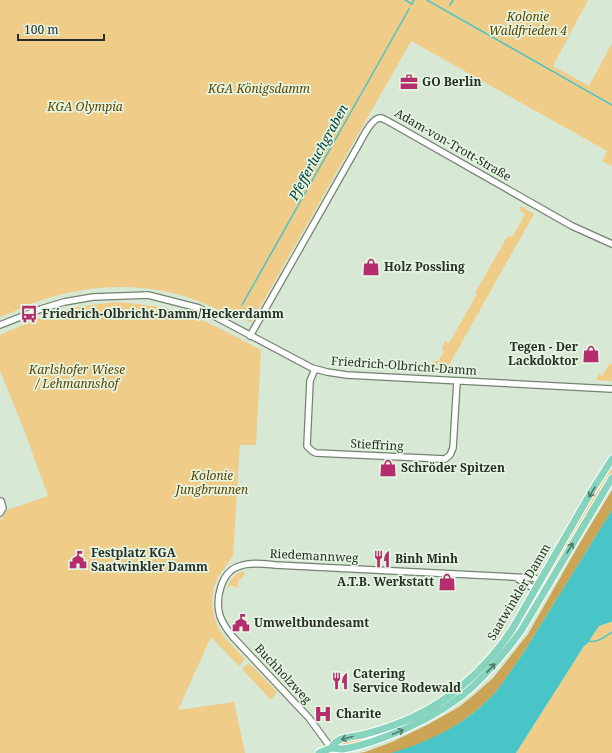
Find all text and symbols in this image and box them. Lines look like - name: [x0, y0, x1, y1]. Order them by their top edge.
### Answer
- park label: Kolonie Waldfrieden 4: [489, 8, 567, 39]
- scale bar: [18, 16, 104, 42]
- text: 100 m: [24, 21, 59, 38]
- office icon: GO Berlin: [399, 72, 419, 92]
- place label: GO Berlin: [422, 73, 481, 90]
- park label: KGA Königsdamm: [207, 80, 310, 97]
- park label: KGA Olympia: [46, 98, 123, 115]
- water label: Pfefferluchgraben: [284, 101, 352, 204]
- street label: Adam-von-Trott-Straße: [392, 104, 515, 185]
- shop icon: Holz Possling: [361, 257, 381, 277]
- place label: Holz Possling: [384, 258, 465, 275]
- bus stop icon: Friedrich-Olbricht-Damm/Heckerdamm: [19, 304, 39, 324]
- place label: Friedrich-Olbricht-Damm/Heckerdamm: [42, 305, 284, 322]
- place label: Tegen - Der Lackdoktor: [508, 338, 579, 369]
- shop icon: Tegen - Der Lackdoktor: [581, 344, 601, 364]
- street label: Friedrich-Olbricht-Damm: [331, 352, 478, 379]
- park label: Karlshofer Wiese / Lehmannshof: [28, 361, 125, 392]
- street label: Stieffring: [350, 435, 405, 454]
- shop icon: Schröder Spitzen: [378, 458, 398, 478]
- place label: Schröder Spitzen: [401, 459, 505, 476]
- park label: Kolonie Jungbrunnen: [174, 467, 248, 498]
- one-way arrow: [587, 486, 595, 498]
- street label: Saatwinkler Damm: [483, 540, 554, 643]
- one-way arrow: [567, 542, 575, 554]
- place label: Festplatz KGA Saatwinkler Damm: [91, 544, 208, 575]
- street label: Riedemannweg: [269, 545, 359, 566]
- restaurant icon: Binh Minh: [372, 549, 392, 569]
- public building icon: Festplatz KGA Saatwinkler Damm: [68, 550, 88, 570]
- place label: Binh Minh: [395, 550, 458, 567]
- shop icon: A.T.B. Werkstatt: [437, 572, 457, 592]
- place label: A.T.B. Werkstatt: [337, 573, 434, 590]
- public building icon: Umweltbundesamt: [231, 613, 251, 633]
- place label: Umweltbundesamt: [254, 614, 369, 631]
- street label: Buchholzweg: [251, 640, 316, 708]
- one-way arrow: [486, 663, 495, 673]
- place label: Catering Service Rodewald: [353, 665, 461, 696]
- restaurant icon: Catering Service Rodewald: [330, 671, 350, 691]
- hospital icon: Charite: [313, 704, 333, 724]
- place label: Charite: [336, 705, 382, 722]
- one-way arrow: [391, 728, 403, 736]
- one-way arrow: [341, 735, 354, 742]

